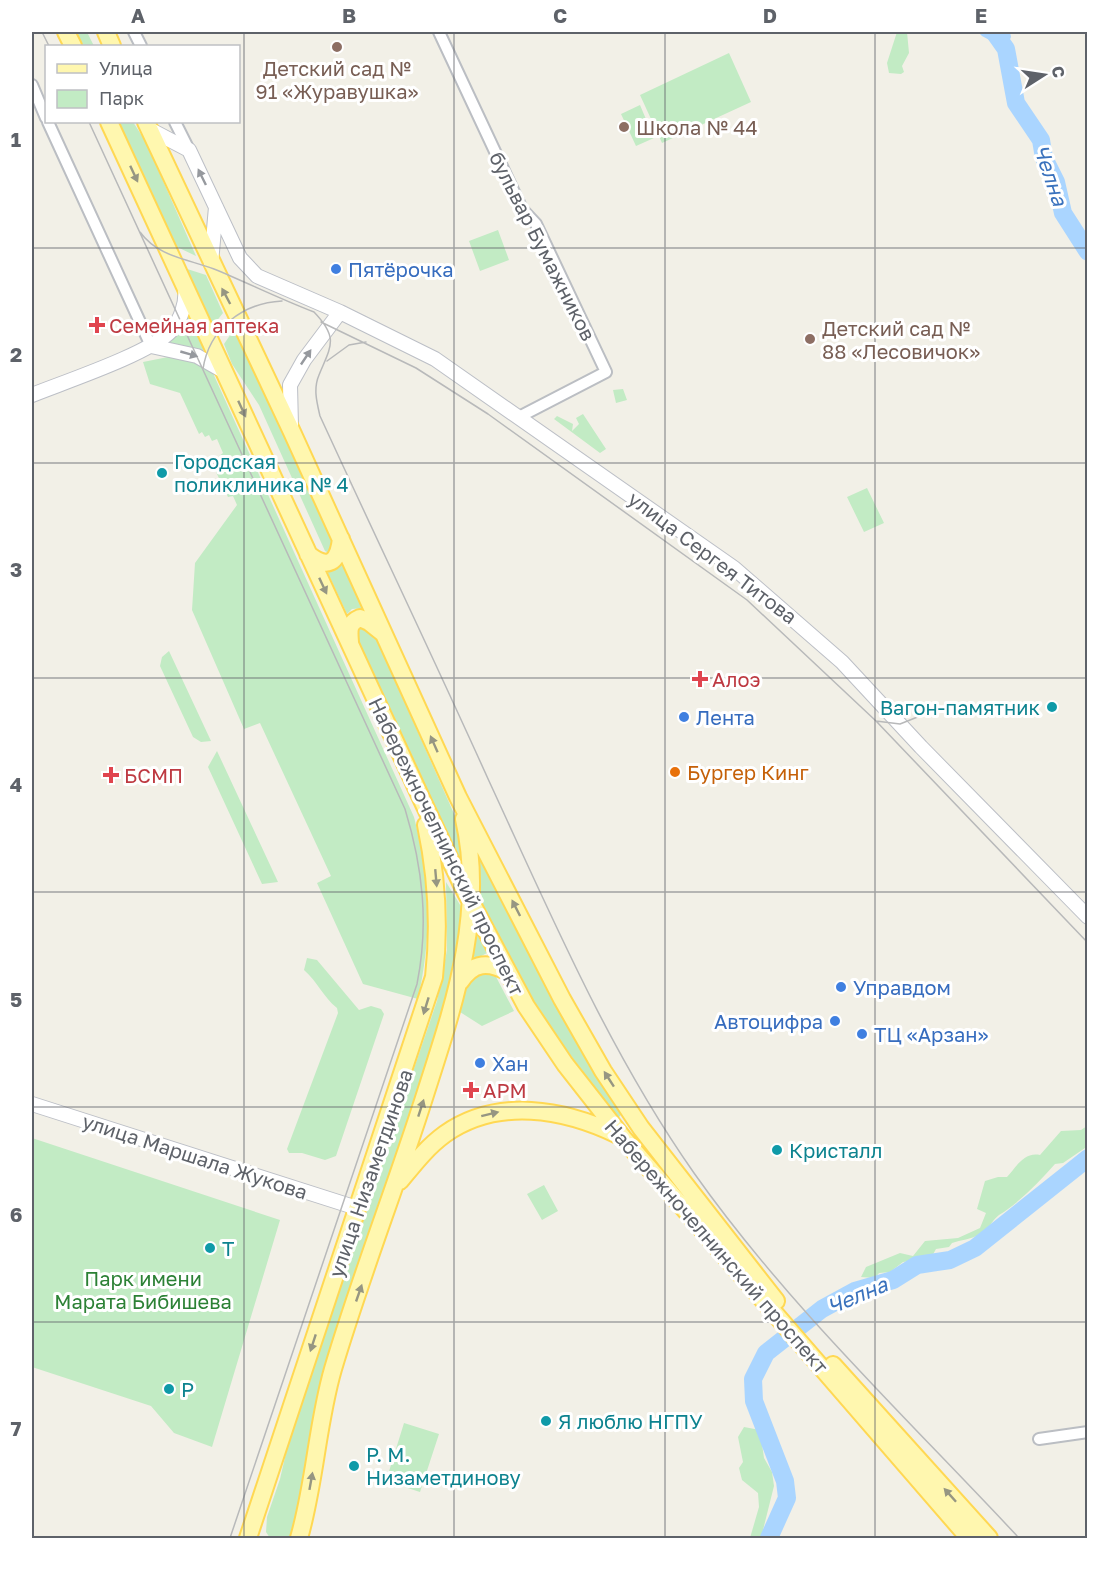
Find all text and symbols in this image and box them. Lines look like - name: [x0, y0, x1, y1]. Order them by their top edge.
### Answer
- text: A: [131, 3, 145, 27]
- text: B: [342, 3, 356, 27]
- text: C: [553, 3, 567, 27]
- text: D: [763, 3, 777, 27]
- text: E: [975, 3, 987, 27]
- marker: Детский сад № 91 «Журавушка»: [330, 40, 344, 54]
- legend: [45, 45, 240, 123]
- north arrow: [1014, 45, 1074, 105]
- place label: Детский сад № 91 «Журавушка»: [256, 56, 418, 103]
- text: Улица: [99, 57, 153, 79]
- text: С: [1048, 64, 1070, 80]
- text: Парк: [99, 87, 144, 109]
- place label: Школа № 44: [636, 115, 758, 139]
- marker: Школа № 44: [617, 120, 631, 134]
- text: 1: [11, 127, 21, 151]
- water label: Челна: [1028, 141, 1074, 210]
- street label: бульвар Бумажников: [485, 148, 601, 344]
- one-way arrow: [129, 166, 138, 183]
- one-way arrow: [197, 168, 207, 186]
- place label: Пятёрочка: [348, 257, 454, 281]
- marker: Пятёрочка: [329, 262, 343, 276]
- one-way arrow: [222, 287, 231, 304]
- place label: Семейная аптека: [109, 313, 279, 337]
- place label: Детский сад № 88 «Лесовичок»: [822, 316, 980, 363]
- marker: Семейная аптека: [90, 318, 104, 332]
- marker: Детский сад № 88 «Лесовичок»: [803, 332, 817, 346]
- text: 2: [10, 342, 22, 366]
- one-way arrow: [180, 350, 198, 359]
- one-way arrow: [300, 350, 312, 366]
- one-way arrow: [237, 400, 246, 417]
- place label: Городская поликлиника № 4: [174, 449, 349, 496]
- marker: Городская поликлиника № 4: [155, 466, 169, 480]
- street label: улица Сергея Титова: [624, 486, 802, 628]
- text: 3: [10, 557, 22, 581]
- one-way arrow: [319, 577, 328, 594]
- place label: Алоэ: [712, 667, 760, 691]
- marker: Алоэ: [693, 672, 707, 686]
- street label: Набережночелнинский проспект: [364, 693, 530, 999]
- place label: Вагон-памятник: [880, 695, 1040, 719]
- marker: Вагон-памятник: [1045, 700, 1059, 714]
- place label: Лента: [696, 705, 755, 729]
- marker: Лента: [677, 710, 691, 724]
- one-way arrow: [429, 735, 439, 753]
- place label: Бургер Кинг: [687, 760, 809, 784]
- place label: БСМП: [124, 763, 183, 787]
- marker: Бургер Кинг: [668, 765, 682, 779]
- marker: БСМП: [102, 766, 120, 784]
- text: 4: [10, 772, 22, 796]
- one-way arrow: [431, 869, 441, 888]
- one-way arrow: [511, 899, 520, 916]
- place label: Управдом: [853, 975, 951, 999]
- marker: Управдом: [834, 980, 848, 994]
- text: 5: [10, 987, 22, 1011]
- one-way arrow: [421, 997, 430, 1015]
- place label: Автоцифра: [714, 1009, 823, 1033]
- marker: Автоцифра: [828, 1014, 842, 1028]
- place label: ТЦ «Арзан»: [874, 1022, 988, 1046]
- marker: ТЦ «Арзан»: [855, 1027, 869, 1041]
- place label: Хан: [492, 1051, 529, 1075]
- marker: Хан: [473, 1056, 487, 1070]
- street label: улица Низаметдинова: [323, 1066, 417, 1280]
- one-way arrow: [603, 1071, 614, 1087]
- place label: АРМ: [483, 1078, 527, 1102]
- marker: АРМ: [464, 1083, 478, 1097]
- one-way arrow: [416, 1099, 426, 1117]
- street label: улица Маршала Жукова: [79, 1108, 311, 1204]
- one-way arrow: [481, 1109, 499, 1118]
- street label: Набережночелнинский проспект: [600, 1114, 834, 1378]
- place label: Кристалл: [789, 1138, 883, 1162]
- marker: Кристалл: [770, 1143, 784, 1157]
- text: 6: [10, 1202, 22, 1226]
- place label: Т: [222, 1236, 234, 1260]
- marker: Т: [203, 1241, 217, 1255]
- park label: Парк имени Марата Бибишева: [54, 1266, 232, 1313]
- water label: Челна: [823, 1270, 892, 1319]
- one-way arrow: [355, 1284, 364, 1302]
- one-way arrow: [307, 1334, 317, 1352]
- place label: Р: [181, 1377, 194, 1401]
- marker: Р: [162, 1382, 176, 1396]
- place label: Я люблю НГПУ: [558, 1409, 703, 1433]
- marker: Я люблю НГПУ: [539, 1414, 553, 1428]
- text: 7: [11, 1416, 22, 1440]
- place label: Р. М. Низаметдинову: [366, 1442, 521, 1489]
- marker: Р. М. Низаметдинову: [347, 1459, 361, 1473]
- one-way arrow: [307, 1472, 316, 1491]
- one-way arrow: [944, 1488, 957, 1503]

